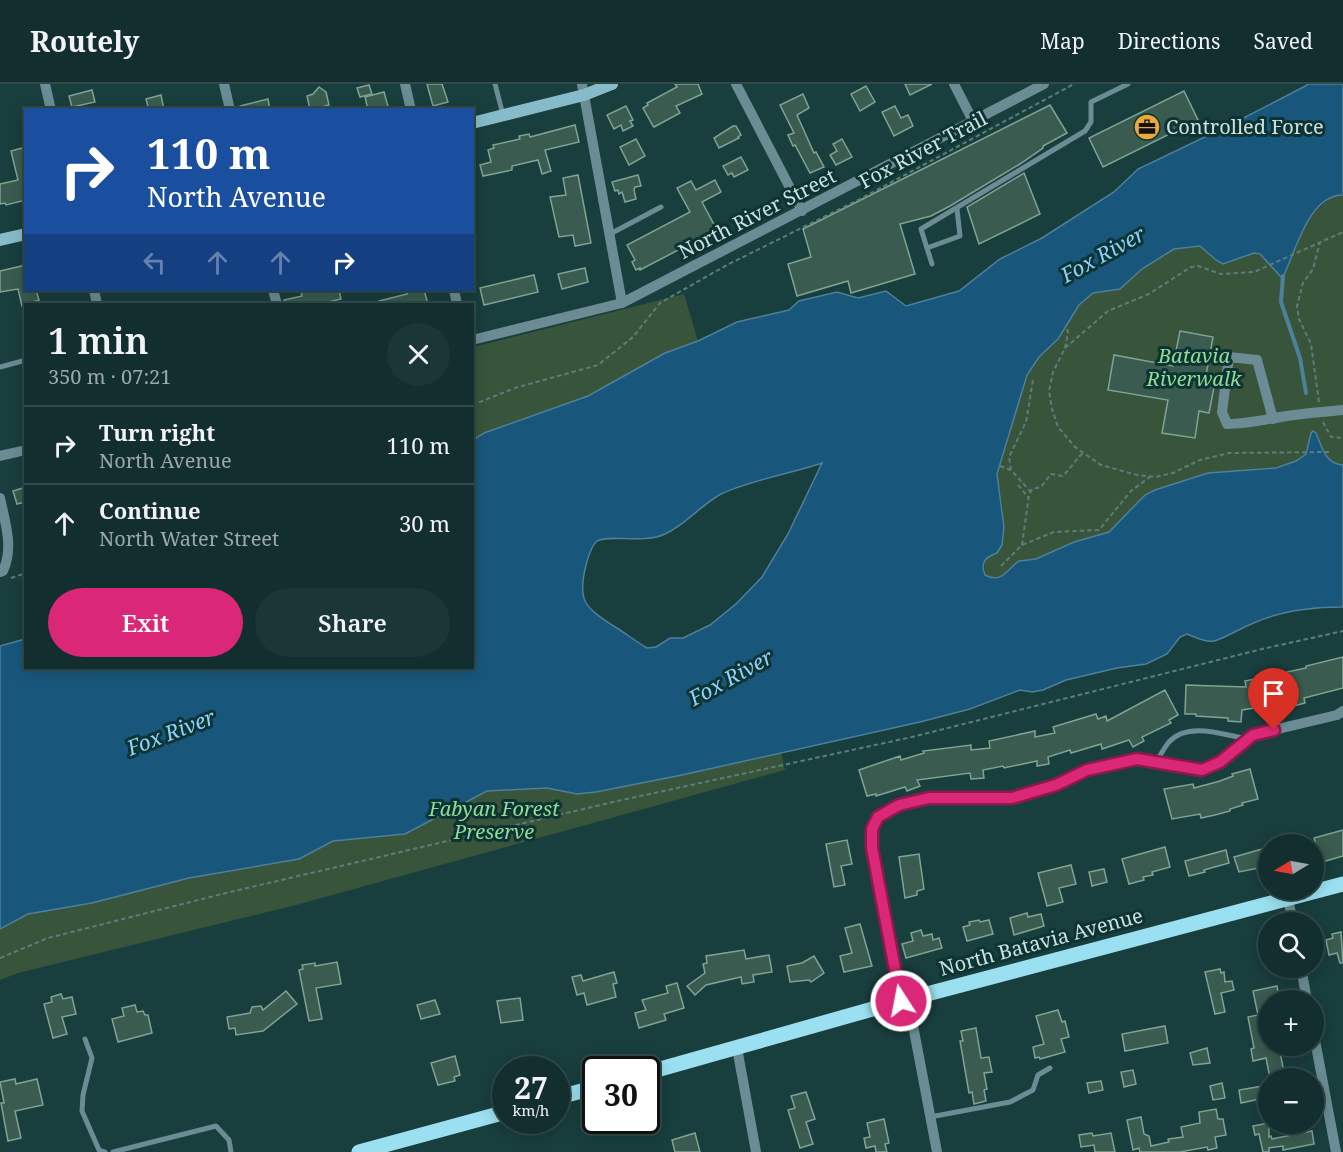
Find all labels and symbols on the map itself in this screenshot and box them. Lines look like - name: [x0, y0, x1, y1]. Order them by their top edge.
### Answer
- street label: Fox River Trail: [854, 105, 991, 195]
- office icon: Controlled Force: [1132, 112, 1162, 142]
- place label: Controlled Force: [1166, 113, 1324, 140]
- street label: North River Street: [673, 162, 840, 265]
- water label: Fox River: [1054, 219, 1150, 289]
- park label: Batavia Riverwalk: [1146, 342, 1242, 392]
- water label: Fox River: [682, 642, 778, 712]
- pin: [1248, 668, 1299, 730]
- water label: Fox River: [122, 702, 219, 762]
- park label: Fabyan Forest Preserve: [428, 795, 560, 845]
- north arrow: [1258, 834, 1324, 900]
- street label: North Batavia Avenue: [936, 901, 1146, 982]
- position arrow: [869, 969, 933, 1033]
- speed limit sign: 30: [582, 1056, 660, 1134]

